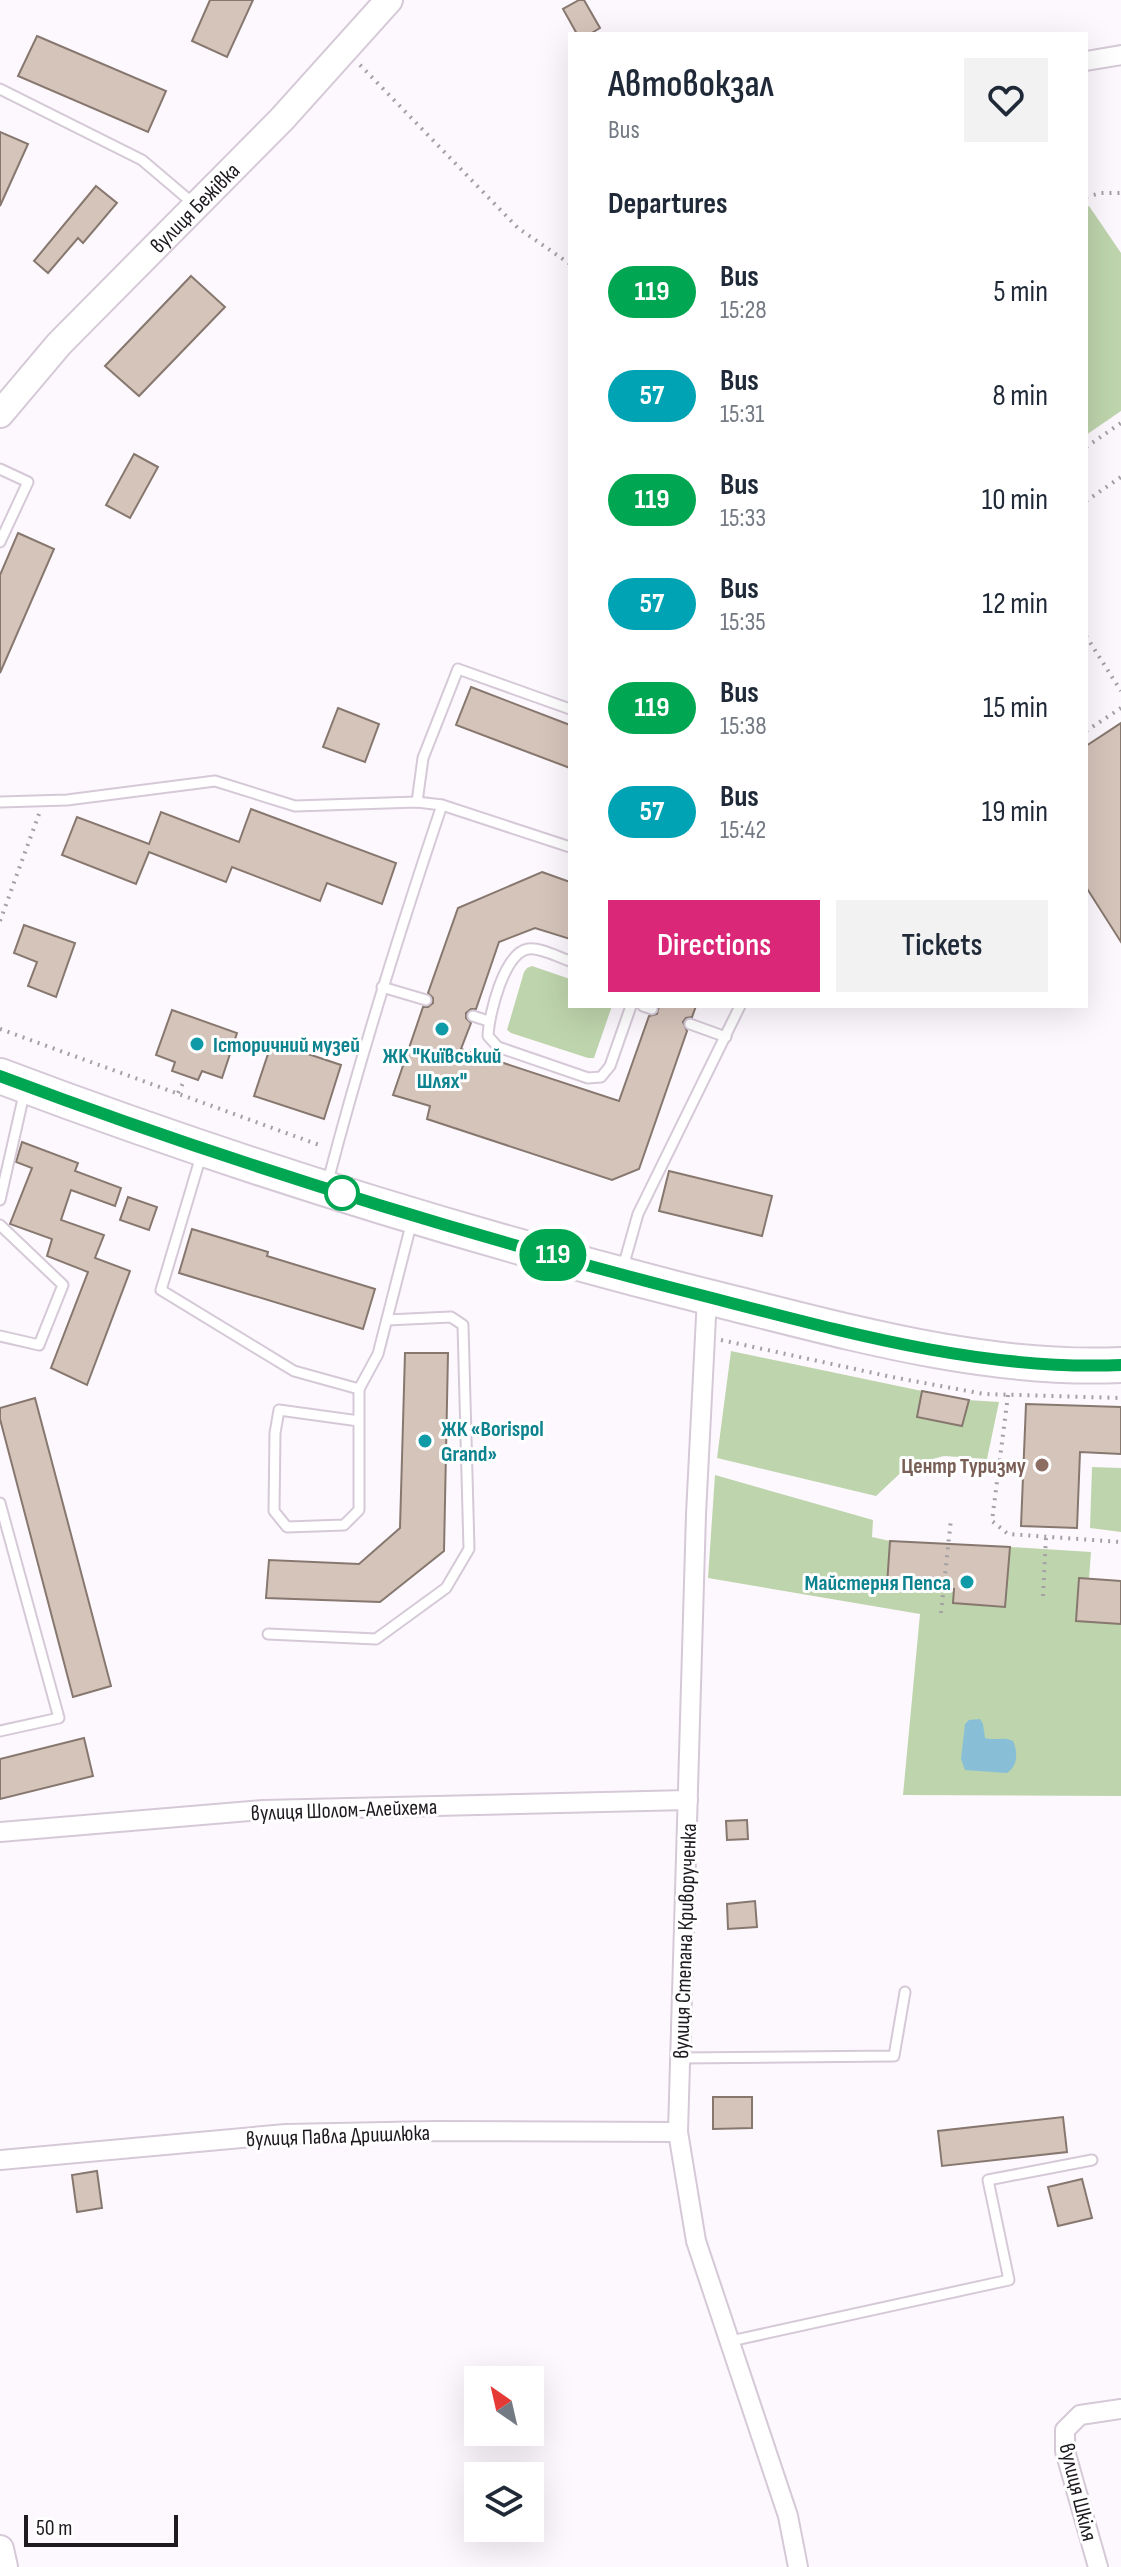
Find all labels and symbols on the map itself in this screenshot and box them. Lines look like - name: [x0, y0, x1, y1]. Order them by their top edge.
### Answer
- street label: вулиця Бежівка: [145, 158, 246, 259]
- marker: ЖК "Київський Шлях": [433, 1020, 451, 1038]
- place label: Історичний музей: [213, 1032, 360, 1059]
- marker: Історичний музей: [188, 1035, 206, 1053]
- place label: ЖК "Київський Шлях": [383, 1043, 501, 1095]
- unlabelled marker: [325, 1176, 359, 1210]
- line badge: 119: [507, 1229, 599, 1281]
- place label: ЖК «Borispol Grand»: [441, 1416, 544, 1468]
- marker: ЖК «Borispol Grand»: [416, 1432, 434, 1450]
- place label: Центр Туризму: [901, 1453, 1026, 1480]
- marker: Центр Туризму: [1033, 1456, 1051, 1474]
- place label: Майстерня Пепса: [805, 1570, 951, 1597]
- marker: Майстерня Пепса: [958, 1573, 976, 1591]
- street label: вулиця Шолом-Алейхема: [250, 1794, 438, 1827]
- street label: вулиця Степана Криворученка: [668, 1823, 703, 2059]
- street label: вулиця Павла Дришлюка: [246, 2120, 431, 2153]
- north arrow: [464, 2366, 544, 2446]
- street label: вулиця Шкіля: [1052, 2441, 1103, 2544]
- scale bar: [24, 2511, 178, 2547]

